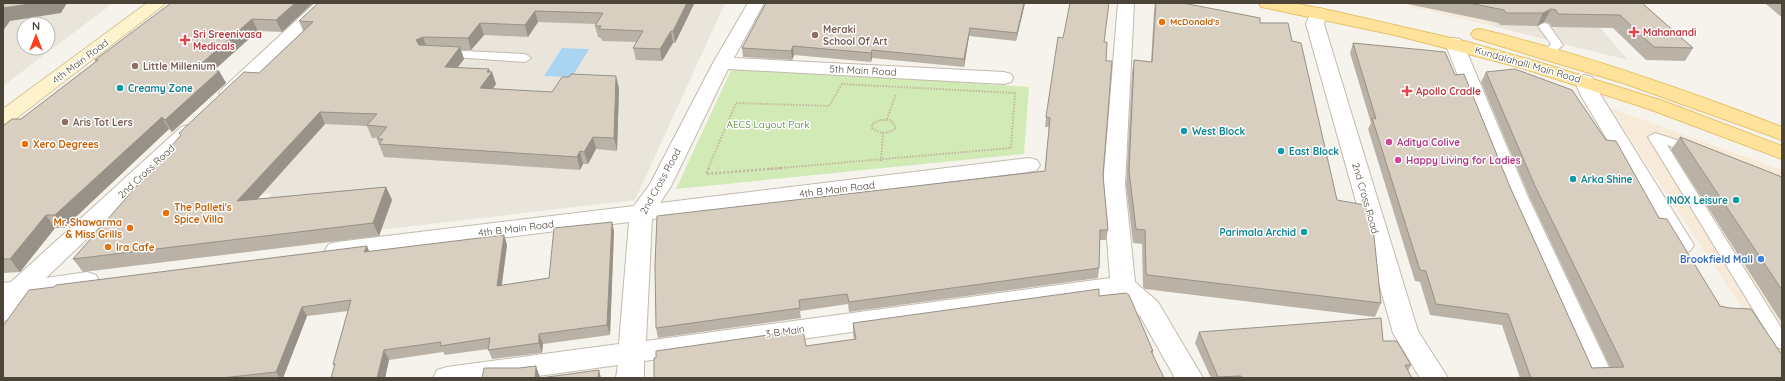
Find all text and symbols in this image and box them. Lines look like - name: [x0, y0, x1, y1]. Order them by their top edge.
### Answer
- north arrow: [16, 16, 56, 56]
- place label: McDonald's: [1170, 16, 1220, 27]
- marker: McDonald's: [1157, 17, 1167, 27]
- text: N: [32, 19, 40, 33]
- place label: Meraki School Of Art: [823, 23, 888, 48]
- marker: Mahanandi: [1628, 26, 1640, 38]
- place label: Mahanandi: [1643, 26, 1696, 39]
- place label: Sri Sreenivasa Medicals: [193, 28, 262, 53]
- marker: Meraki School Of Art: [810, 30, 820, 40]
- marker: Sri Sreenivasa Medicals: [180, 35, 190, 45]
- street label: 4th Main Road: [50, 36, 111, 87]
- street label: Kundalahalli Main Road: [1473, 43, 1582, 86]
- place label: Little Millenium: [143, 60, 216, 73]
- marker: Little Millenium: [130, 61, 140, 71]
- street label: 5th Main Road: [829, 62, 897, 79]
- place label: Creamy Zone: [128, 82, 193, 95]
- marker: Creamy Zone: [115, 83, 125, 93]
- marker: Apollo Cradle: [1401, 85, 1413, 97]
- place label: Apollo Cradle: [1416, 85, 1481, 98]
- place label: Aris Tot Lers: [73, 116, 133, 129]
- marker: Aris Tot Lers: [60, 117, 70, 127]
- park label: AECS Layout Park: [726, 118, 810, 131]
- place label: West Block: [1192, 125, 1245, 138]
- marker: West Block: [1179, 126, 1189, 136]
- place label: Aditya Colive: [1397, 136, 1460, 149]
- marker: Aditya Colive: [1384, 137, 1394, 147]
- place label: Xero Degrees: [33, 138, 99, 151]
- marker: Xero Degrees: [20, 139, 30, 149]
- street label: 2nd Cross Road: [115, 142, 178, 201]
- place label: East Block: [1289, 145, 1339, 158]
- street label: 2nd Cross Road: [637, 146, 684, 216]
- marker: East Block: [1276, 146, 1286, 156]
- place label: Happy Living for Ladies: [1406, 154, 1521, 167]
- marker: Happy Living for Ladies: [1393, 155, 1403, 165]
- street label: 2nd Cross Road: [1349, 161, 1382, 235]
- place label: Arka Shine: [1581, 173, 1633, 186]
- marker: Arka Shine: [1568, 174, 1578, 184]
- street label: 4th B Main Road: [798, 178, 876, 201]
- place label: INOX Leisure: [1667, 194, 1728, 207]
- marker: INOX Leisure: [1731, 195, 1741, 205]
- place label: The Palleti's Spice Villa: [174, 201, 232, 226]
- marker: The Palleti's Spice Villa: [161, 208, 171, 218]
- place label: Mr. Shawarma & Miss Grills: [53, 216, 122, 241]
- street label: 4th B Main Road: [477, 217, 555, 240]
- marker: Mr. Shawarma & Miss Grills: [125, 223, 135, 233]
- place label: Parimala Archid: [1220, 226, 1296, 239]
- marker: Parimala Archid: [1299, 227, 1309, 237]
- place label: Ira Cafe: [116, 241, 155, 254]
- marker: Ira Cafe: [103, 242, 113, 252]
- place label: Brookfield Mall: [1680, 253, 1753, 266]
- marker: Brookfield Mall: [1756, 254, 1766, 264]
- street label: 3 B Main: [765, 322, 806, 341]

